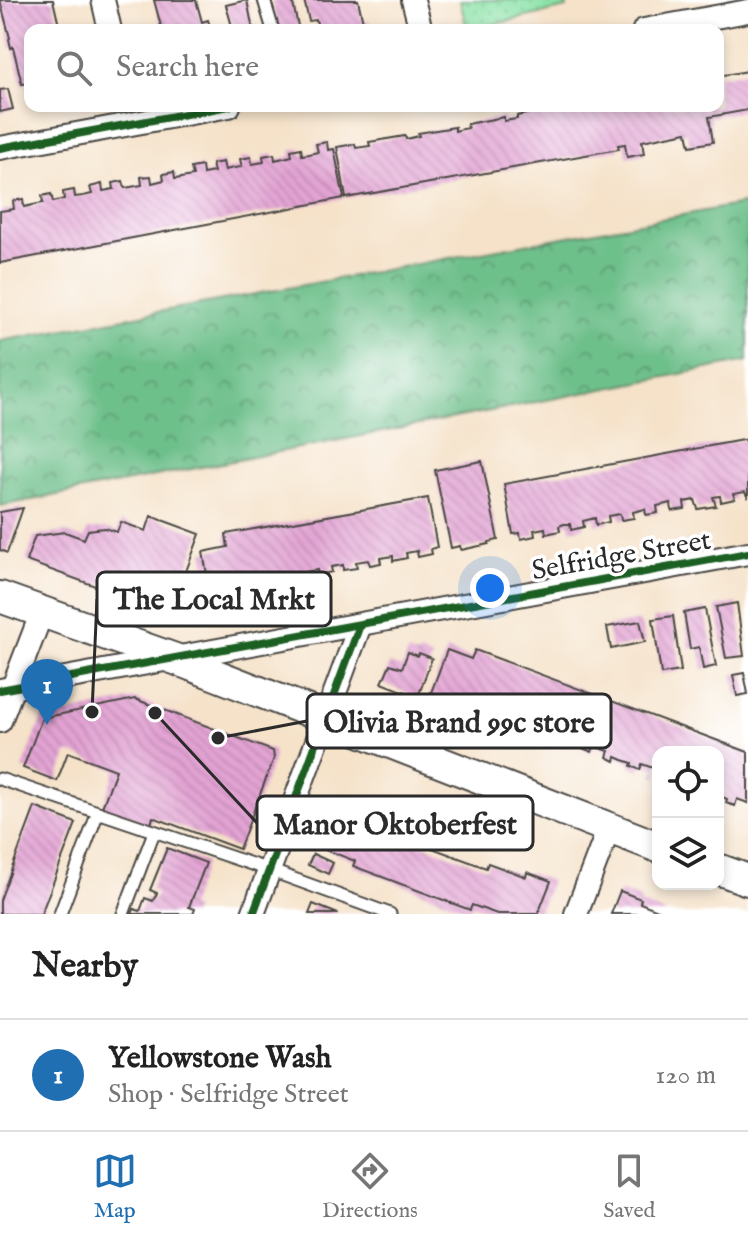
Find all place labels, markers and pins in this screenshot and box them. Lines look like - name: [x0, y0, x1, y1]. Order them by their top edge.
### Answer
- callout: The Local Mrkt: [97, 572, 331, 626]
- pin: 1: [21, 659, 73, 725]
- callout: Olivia Brand 99c store: [307, 694, 611, 748]
- callout: Manor Oktoberfest: [257, 796, 533, 850]

